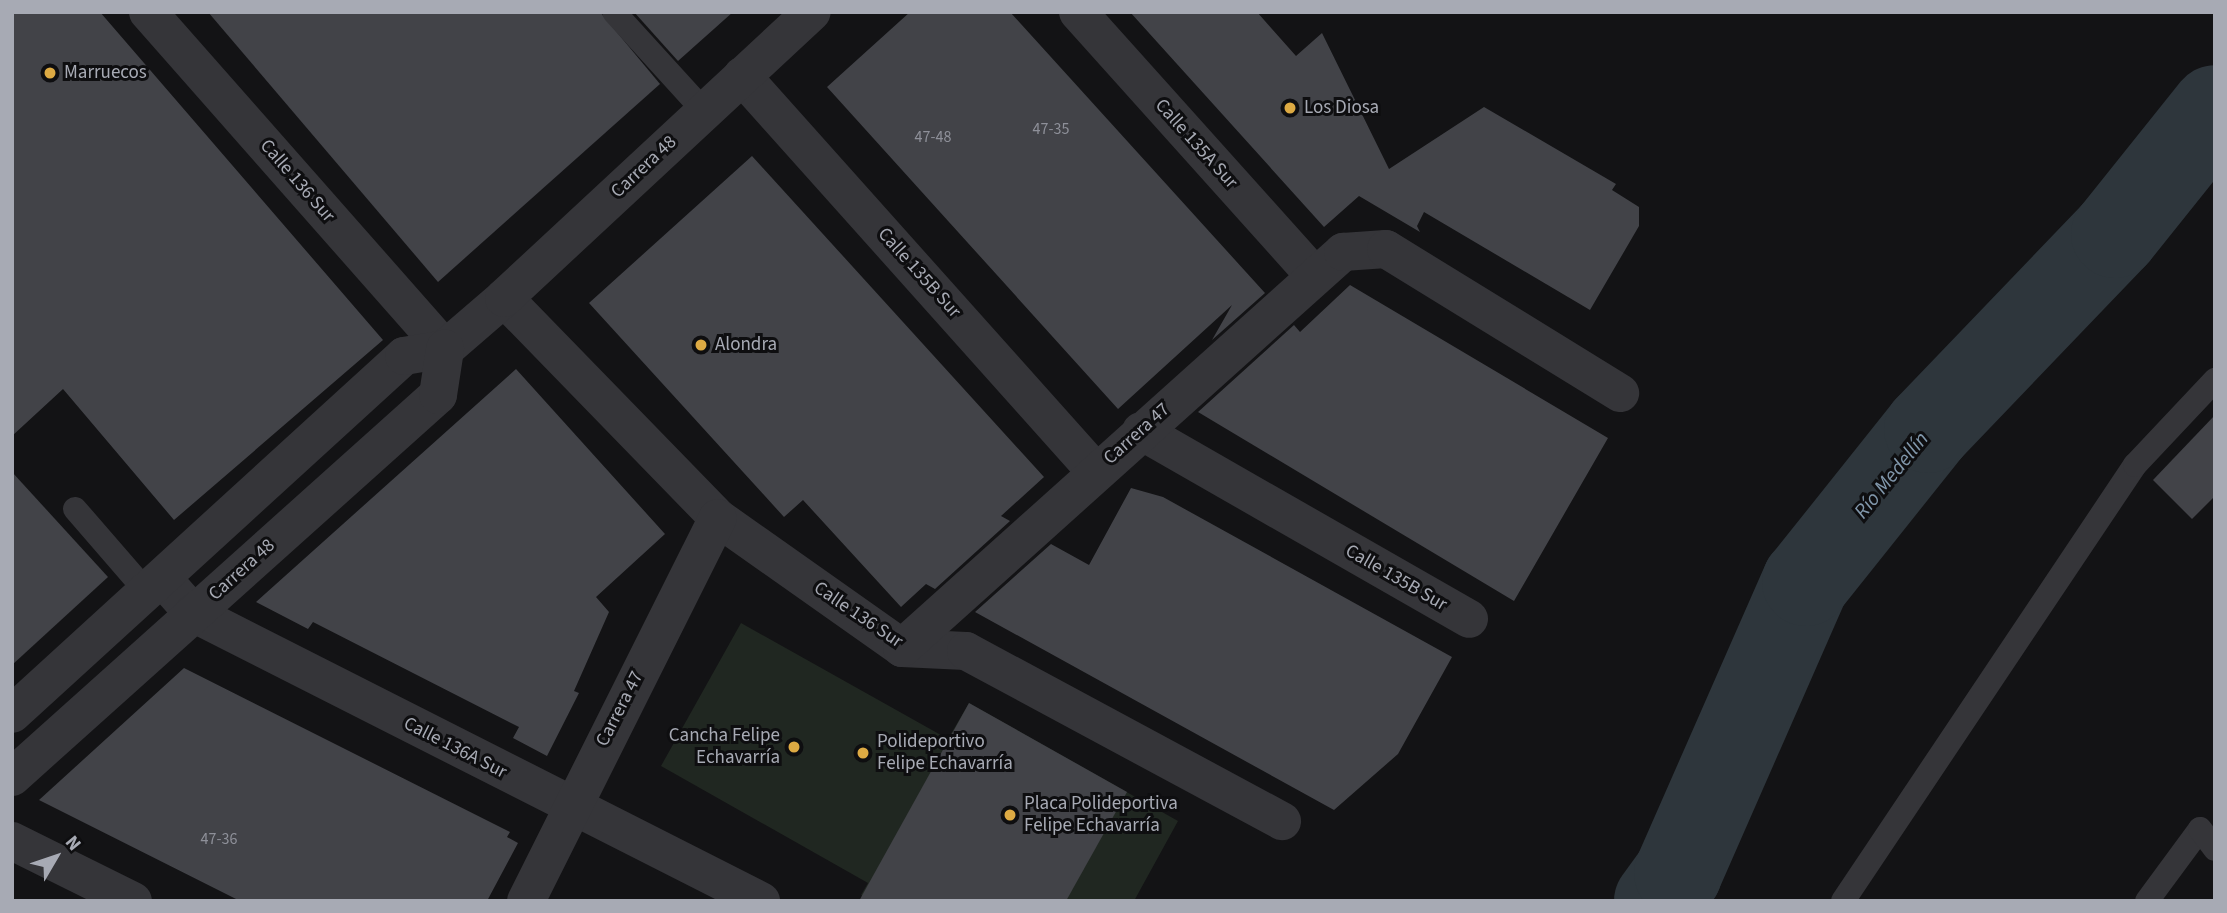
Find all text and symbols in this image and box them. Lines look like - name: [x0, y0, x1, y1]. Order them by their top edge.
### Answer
- place label: Marruecos: [64, 62, 147, 84]
- marker: Marruecos: [42, 65, 58, 81]
- street label: Calle 135A Sur: [1150, 94, 1242, 194]
- place label: Los Diosa: [1304, 97, 1379, 119]
- marker: Los Diosa: [1282, 100, 1298, 116]
- house number: 47-35: [1033, 119, 1069, 139]
- house number: 47-48: [915, 127, 951, 147]
- street label: Carrera 48: [607, 131, 681, 203]
- street label: Calle 136 Sur: [255, 135, 339, 227]
- street label: Calle 135B Sur: [872, 223, 966, 323]
- place label: Alondra: [715, 334, 777, 356]
- marker: Alondra: [693, 337, 709, 353]
- street label: Carrera 47: [1099, 398, 1175, 470]
- water label: Río Medellín: [1848, 427, 1934, 523]
- street label: Carrera 48: [204, 534, 280, 606]
- street label: Calle 135B Sur: [1341, 540, 1451, 616]
- street label: Calle 136 Sur: [809, 577, 907, 653]
- street label: Carrera 47: [591, 668, 649, 750]
- street label: Calle 136A Sur: [400, 712, 510, 784]
- place label: Cancha Felipe Echavarría: [669, 725, 780, 769]
- place label: Polideportivo Felipe Echavarría: [877, 731, 1013, 775]
- marker: Cancha Felipe Echavarría: [786, 739, 802, 755]
- marker: Polideportivo Felipe Echavarría: [855, 745, 871, 761]
- place label: Placa Polideportiva Felipe Echavarría: [1024, 793, 1178, 837]
- marker: Placa Polideportiva Felipe Echavarría: [1002, 807, 1018, 823]
- north arrow: [21, 822, 91, 892]
- house number: 47-36: [201, 829, 237, 849]
- text: N: [58, 830, 87, 857]

